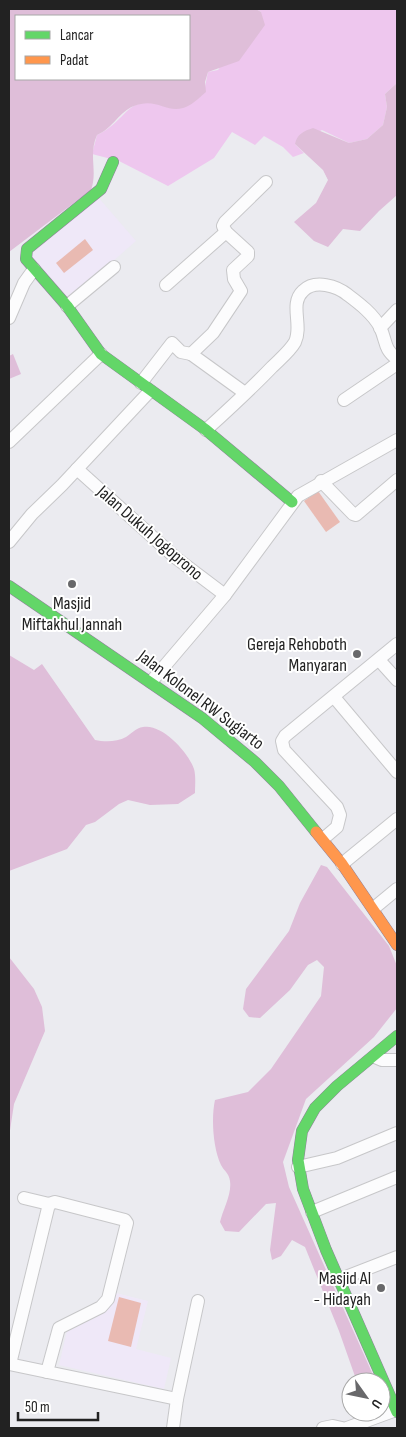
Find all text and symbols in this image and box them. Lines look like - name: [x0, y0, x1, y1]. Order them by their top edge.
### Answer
- legend: [15, 15, 190, 80]
- text: Lancar: [60, 26, 94, 45]
- text: Padat: [60, 51, 89, 70]
- street label: Jalan Dukuh Jogoprono: [92, 481, 207, 585]
- marker: Masjid Miftakhul Jannah: [66, 578, 78, 590]
- place label: Masjid Miftakhul Jannah: [22, 593, 122, 635]
- place label: Gereja Rehoboth Manyaran: [247, 634, 347, 676]
- street label: Jalan Kolonel RW Sugiarto: [133, 645, 268, 754]
- marker: Gereja Rehoboth Manyaran: [351, 648, 363, 660]
- place label: Masjid Al - Hidayah: [313, 1268, 371, 1310]
- marker: Masjid Al - Hidayah: [375, 1282, 387, 1294]
- north arrow: [341, 1372, 391, 1422]
- scale bar: [18, 1390, 98, 1422]
- text: U: [367, 1396, 386, 1411]
- text: 50 m: [25, 1398, 50, 1417]

